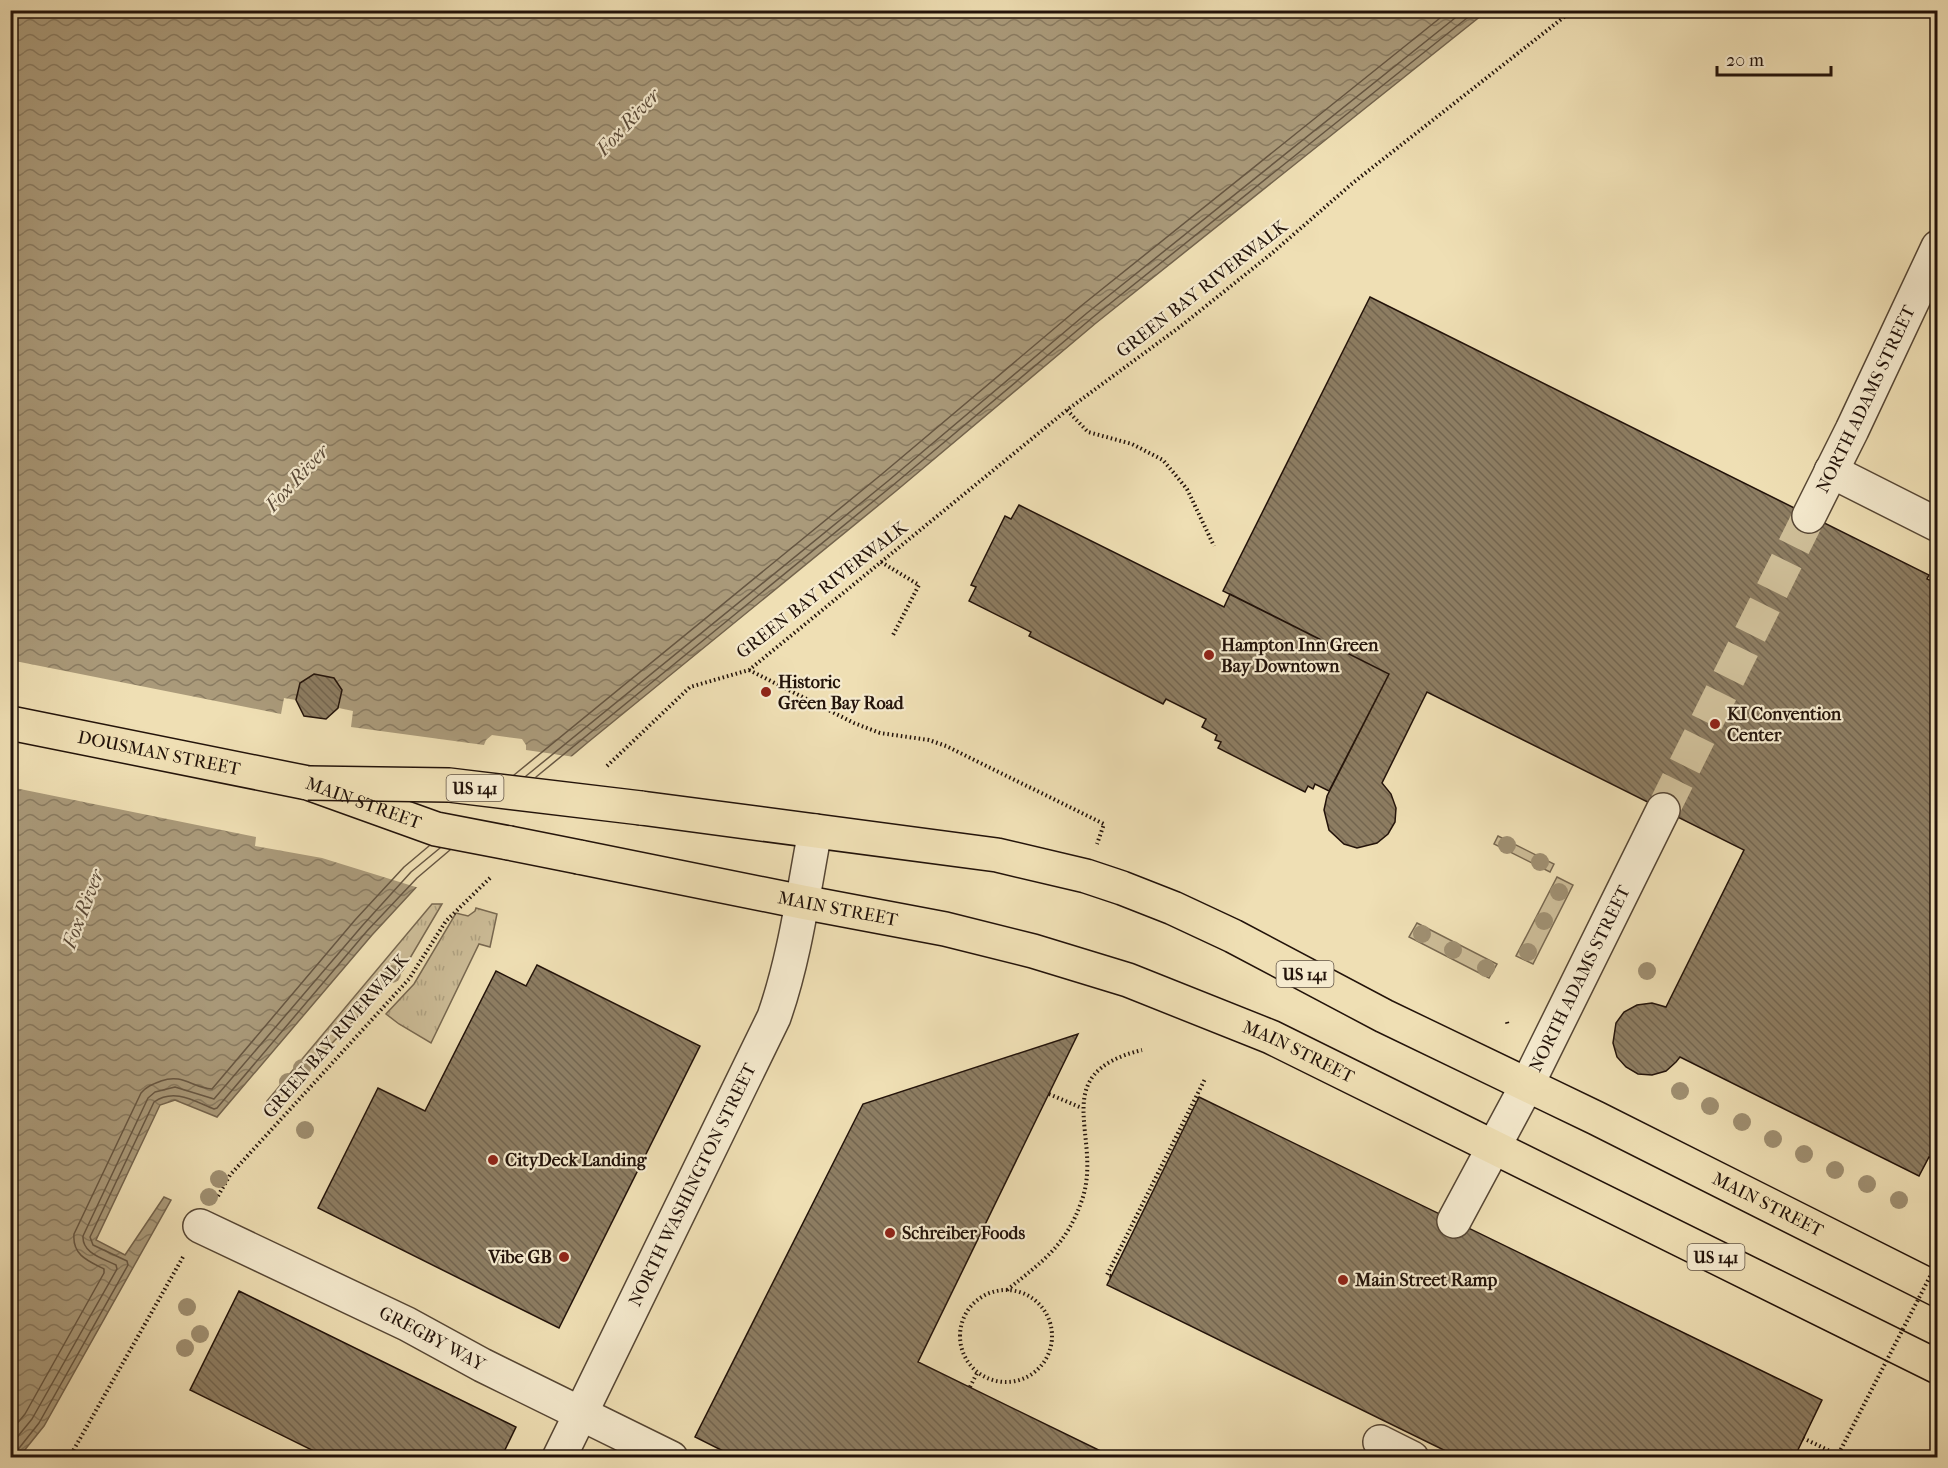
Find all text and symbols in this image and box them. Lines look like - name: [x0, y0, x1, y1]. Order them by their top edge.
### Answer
- scale bar: [1717, 39, 1831, 77]
- text: 20 m: [1726, 50, 1764, 71]
- water label: Fox River: [591, 82, 666, 161]
- street label: GREEN BAY RIVERWALK: [1112, 215, 1292, 362]
- street label: NORTH ADAMS STREET: [1812, 301, 1920, 496]
- water label: Fox River: [260, 438, 335, 517]
- street label: GREEN BAY RIVERWALK: [732, 516, 912, 663]
- place label: Hampton Inn Green Bay Downtown: [1221, 635, 1379, 677]
- marker: Hampton Inn Green Bay Downtown: [1202, 648, 1216, 662]
- place label: Historic Green Bay Road: [778, 672, 905, 714]
- marker: Historic Green Bay Road: [759, 685, 773, 699]
- place label: KI Convention Center: [1727, 704, 1842, 746]
- marker: KI Convention Center: [1708, 717, 1722, 731]
- street label: DOUSMAN STREET: [76, 726, 243, 780]
- street label: MAIN STREET: [303, 773, 425, 834]
- road number: US 141: [446, 775, 504, 801]
- water label: Fox River: [57, 864, 109, 953]
- street label: NORTH ADAMS STREET: [1525, 881, 1635, 1075]
- street label: MAIN STREET: [776, 887, 900, 931]
- street label: GREEN BAY RIVERWALK: [259, 949, 414, 1123]
- road number: US 141: [1276, 961, 1334, 987]
- street label: MAIN STREET: [1240, 1016, 1359, 1087]
- street label: NORTH WASHINGTON STREET: [624, 1059, 761, 1310]
- place label: CityDeck Landing: [505, 1150, 648, 1171]
- marker: CityDeck Landing: [486, 1153, 500, 1167]
- street label: MAIN STREET: [1709, 1168, 1828, 1241]
- place label: Schreiber Foods: [902, 1223, 1025, 1244]
- marker: Schreiber Foods: [883, 1226, 897, 1240]
- road number: US 141: [1688, 1244, 1744, 1270]
- place label: Vibe GB: [487, 1247, 552, 1268]
- marker: Vibe GB: [557, 1250, 571, 1264]
- place label: Main Street Ramp: [1354, 1270, 1497, 1291]
- marker: Main Street Ramp: [1336, 1273, 1350, 1287]
- street label: GREGBY WAY: [376, 1302, 489, 1376]

